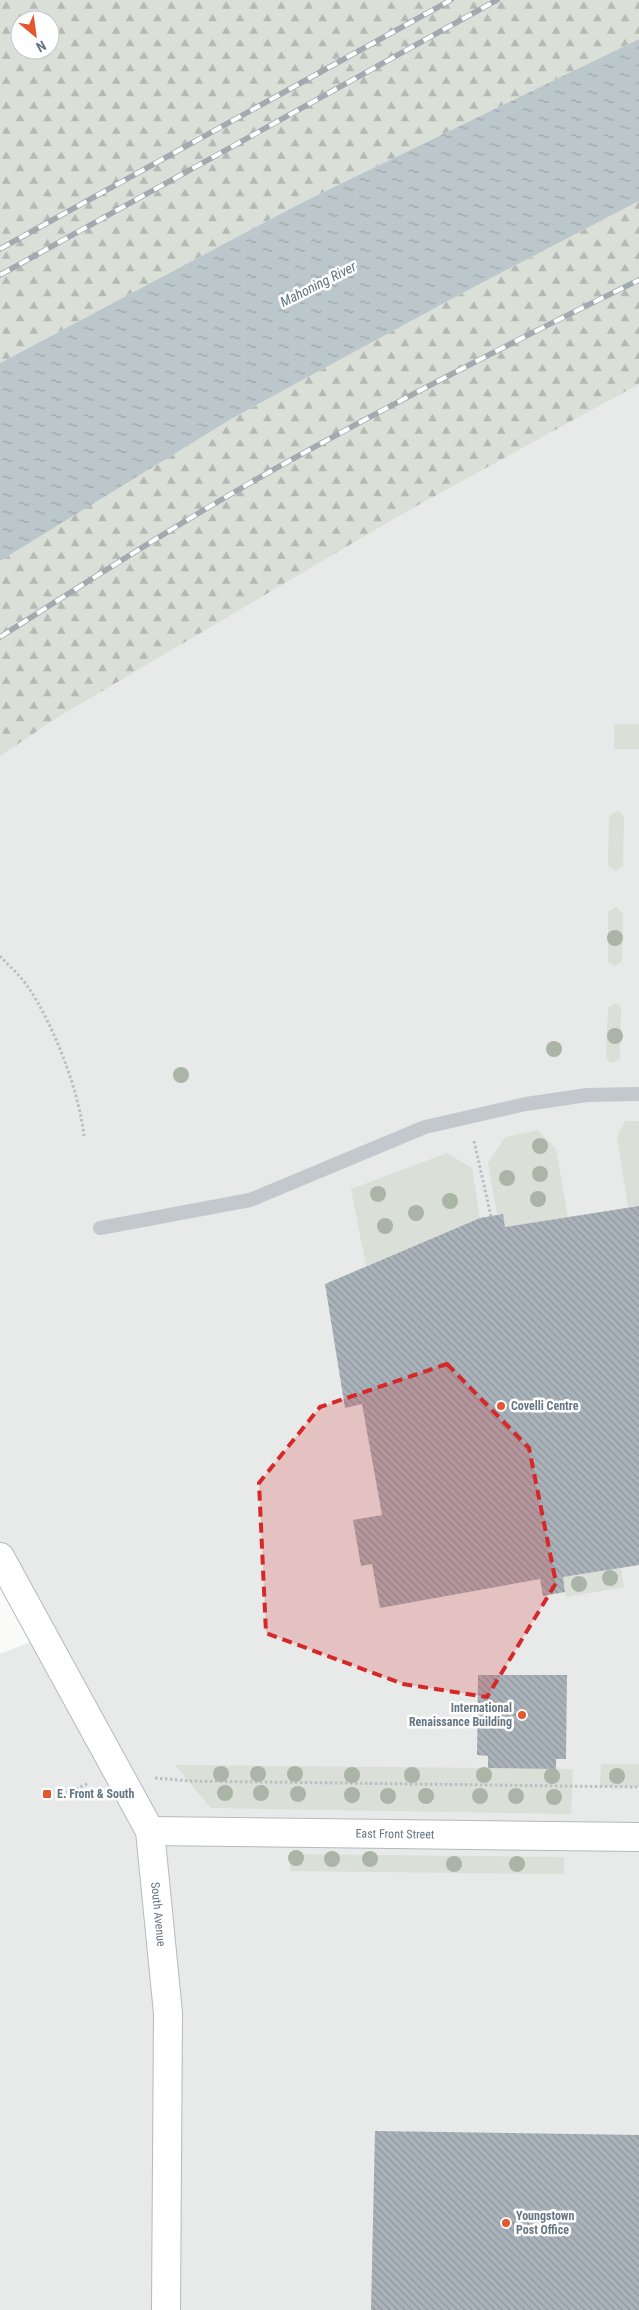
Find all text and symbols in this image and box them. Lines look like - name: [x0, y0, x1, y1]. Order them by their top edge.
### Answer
- north arrow: [10, 10, 60, 60]
- text: N: [34, 37, 49, 55]
- water label: Mahoning River: [277, 258, 359, 310]
- place label: Covelli Centre: [511, 1399, 579, 1413]
- marker: Covelli Centre: [495, 1400, 507, 1412]
- place label: International Renaissance Building: [409, 1701, 512, 1729]
- marker: International Renaissance Building: [516, 1709, 528, 1721]
- place label: E. Front & South: [57, 1787, 135, 1801]
- marker: E. Front & South: [41, 1788, 53, 1800]
- street label: East Front Street: [355, 1827, 435, 1841]
- street label: South Avenue: [148, 1881, 168, 1948]
- place label: Youngstown Post Office: [516, 2209, 574, 2237]
- marker: Youngstown Post Office: [500, 2217, 512, 2229]

